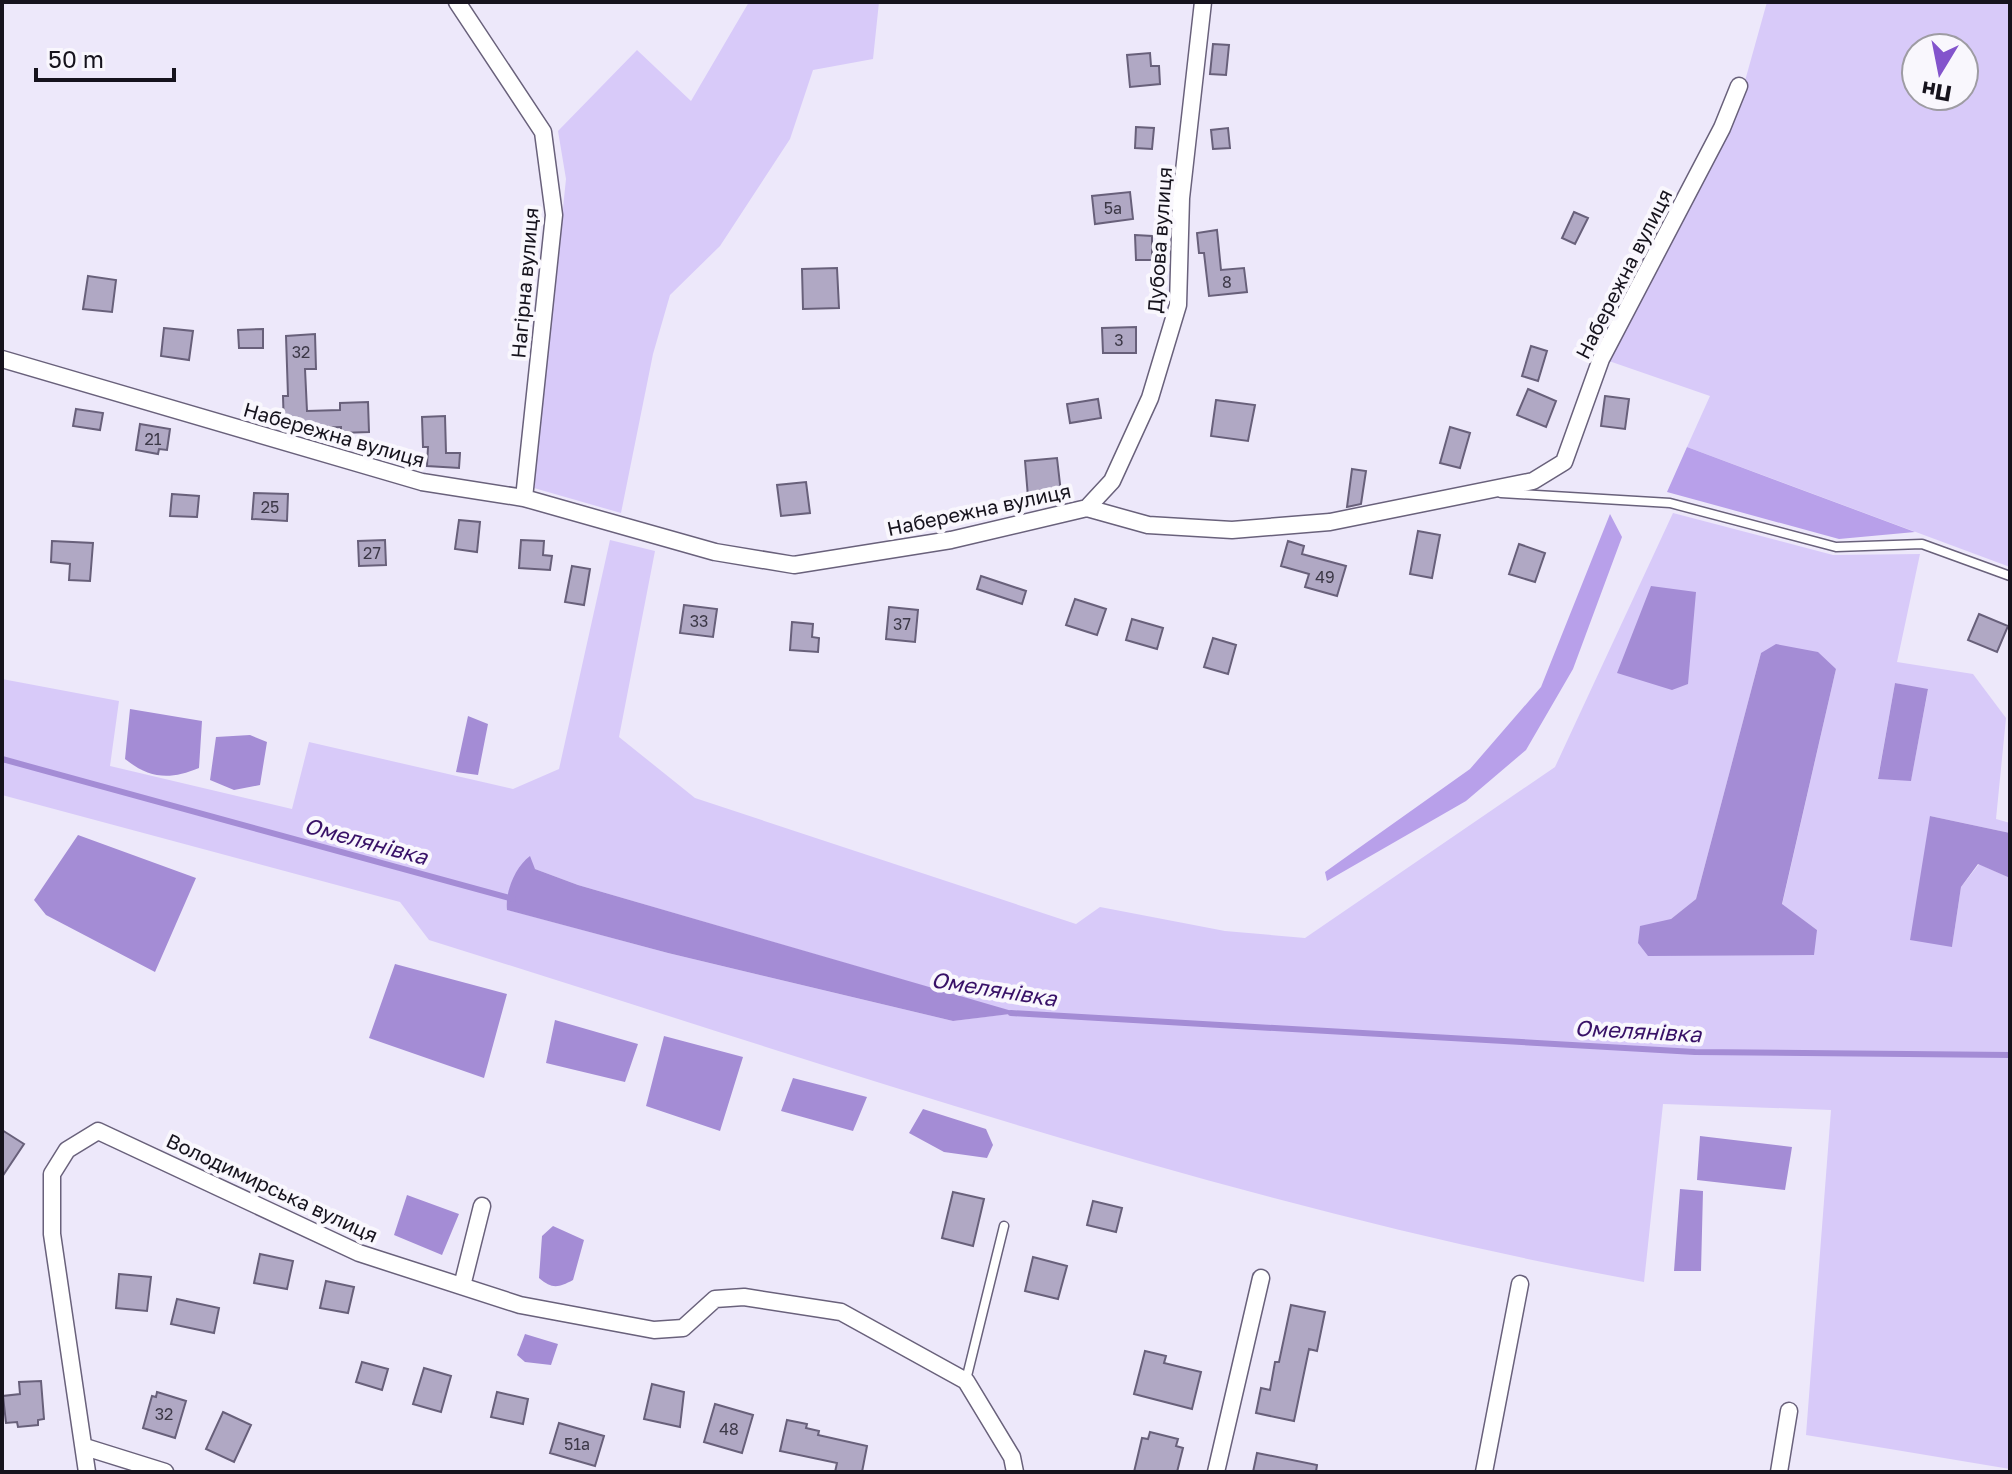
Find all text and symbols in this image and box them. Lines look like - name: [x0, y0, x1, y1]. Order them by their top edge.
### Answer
- scale bar: [36, 32, 174, 82]
- north arrow: [1900, 32, 1980, 112]
- text: 50 m: [48, 44, 104, 73]
- text: Пн: [1919, 76, 1954, 108]
- street label: Дубова вулиця: [1142, 166, 1176, 314]
- street label: Набережна вулиця: [1570, 185, 1676, 363]
- house number: 5а: [1104, 198, 1122, 218]
- street label: Нагірна вулиця: [505, 206, 543, 359]
- house number: 8: [1222, 272, 1232, 292]
- house number: 3: [1114, 330, 1124, 350]
- house number: 32: [292, 342, 310, 362]
- street label: Набережна вулиця: [241, 397, 428, 471]
- house number: 21: [144, 429, 162, 449]
- street label: Набережна вулиця: [885, 478, 1073, 540]
- house number: 25: [261, 497, 279, 517]
- house number: 27: [363, 543, 381, 563]
- house number: 49: [1315, 567, 1335, 587]
- house number: 33: [690, 611, 708, 631]
- house number: 37: [893, 614, 911, 634]
- water label: Омелянівка: [301, 811, 432, 870]
- water label: Омелянівка: [929, 965, 1060, 1012]
- water label: Омелянівка: [1574, 1014, 1704, 1047]
- street label: Володимирська вулиця: [163, 1128, 382, 1247]
- house number: 32: [155, 1404, 173, 1424]
- house number: 48: [719, 1419, 739, 1439]
- house number: 51а: [564, 1434, 590, 1454]

